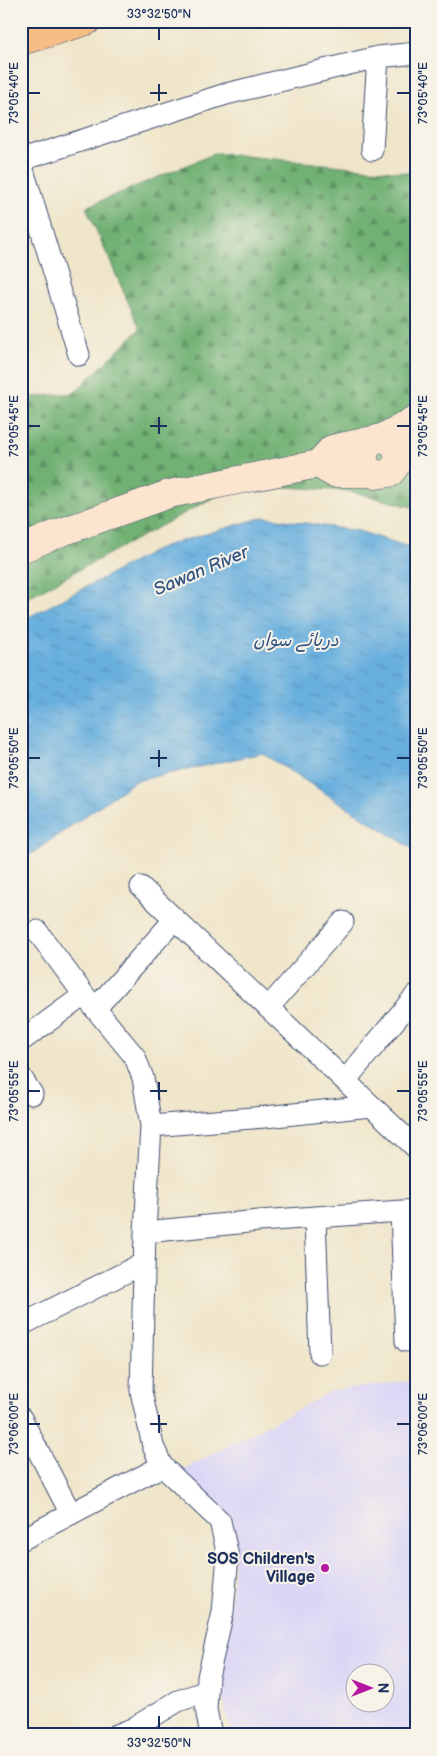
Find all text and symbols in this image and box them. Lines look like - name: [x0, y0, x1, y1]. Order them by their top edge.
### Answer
- text: 33°32'50"N: [127, 7, 191, 22]
- text: 73°05'40"E: [7, 62, 22, 124]
- text: 73°05'40"E: [416, 62, 431, 124]
- text: 73°05'45"E: [7, 395, 22, 457]
- text: 73°05'45"E: [416, 395, 431, 457]
- water label: Sawan River: [151, 541, 253, 600]
- water label: دریائے سواں: [253, 630, 339, 652]
- text: 73°05'50"E: [7, 727, 22, 789]
- text: 73°05'50"E: [416, 727, 431, 789]
- text: 73°05'55"E: [7, 1060, 22, 1122]
- text: 73°05'55"E: [416, 1060, 431, 1122]
- text: 73°06'00"E: [7, 1393, 22, 1455]
- text: 73°06'00"E: [416, 1393, 431, 1455]
- place label: SOS Children's Village: [207, 1550, 315, 1587]
- marker: SOS Children's Village: [319, 1562, 331, 1574]
- north arrow: [344, 1664, 394, 1714]
- text: N: [374, 1683, 391, 1693]
- text: 33°32'50"N: [127, 1736, 191, 1751]

